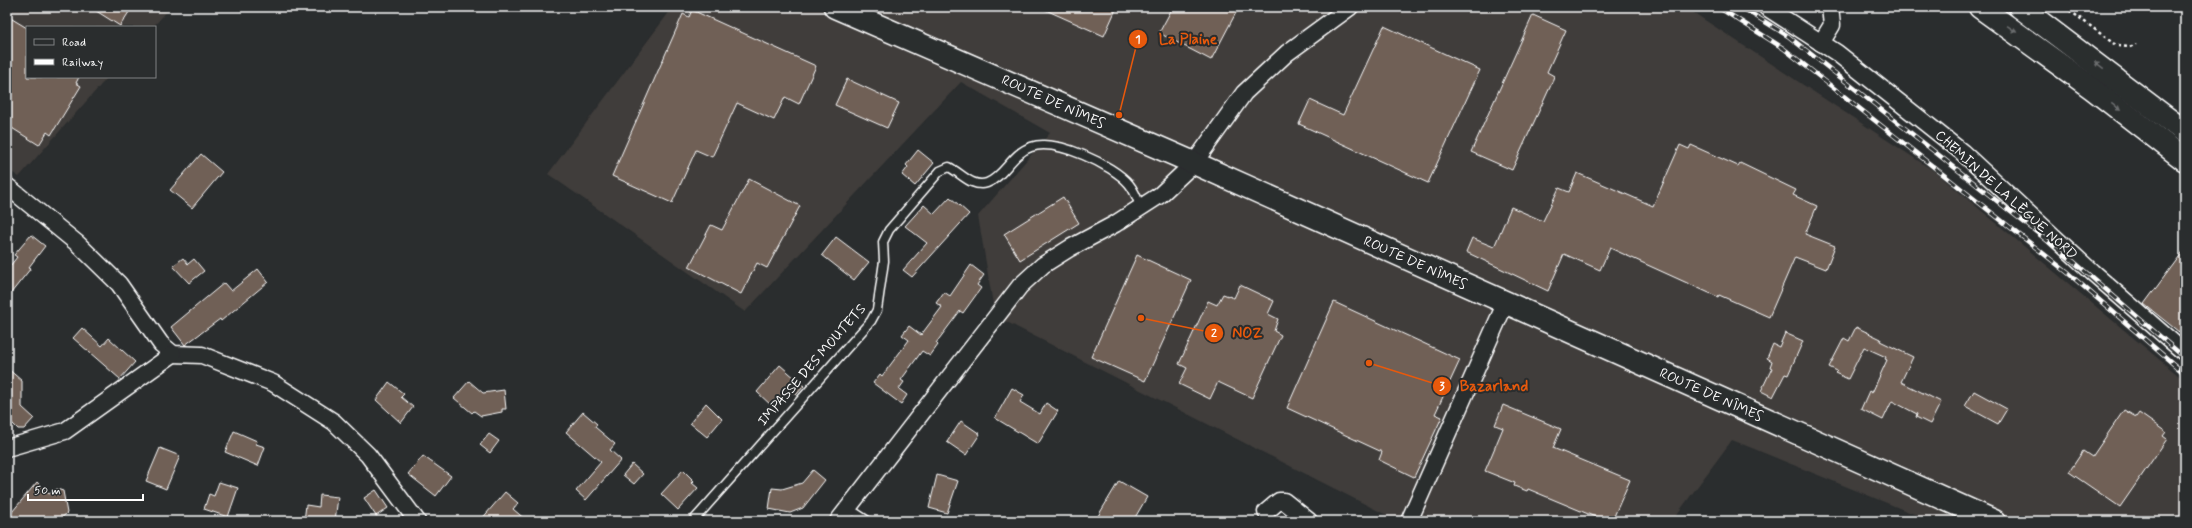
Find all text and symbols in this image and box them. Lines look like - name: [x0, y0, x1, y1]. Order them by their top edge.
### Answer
- callout: La Plaine: [1128, 25, 1227, 52]
- one-way arrow: [2006, 25, 2017, 33]
- legend: [26, 26, 156, 78]
- text: La Plaine: [1159, 30, 1218, 50]
- text: 1: [1135, 32, 1141, 48]
- text: Road: [62, 35, 86, 51]
- text: Railway: [62, 55, 104, 71]
- one-way arrow: [2093, 61, 2104, 69]
- street label: ROUTE DE NÎMES: [998, 71, 1108, 133]
- one-way arrow: [2110, 103, 2121, 111]
- street label: CHEMIN DE LA LÈGUE NORD: [1931, 126, 2081, 264]
- street label: ROUTE DE NÎMES: [1360, 232, 1470, 294]
- street label: IMPASSE DES MOUTETS: [754, 300, 870, 430]
- callout: NOZ: [1204, 319, 1270, 346]
- text: NOZ: [1232, 324, 1262, 344]
- text: 2: [1211, 326, 1217, 342]
- street label: ROUTE DE NÎMES: [1656, 364, 1766, 426]
- callout: Bazarland: [1432, 373, 1537, 400]
- text: Bazarland: [1460, 377, 1528, 397]
- text: 3: [1439, 379, 1445, 395]
- scale bar: [28, 476, 143, 502]
- text: 50 m: [34, 483, 61, 499]

